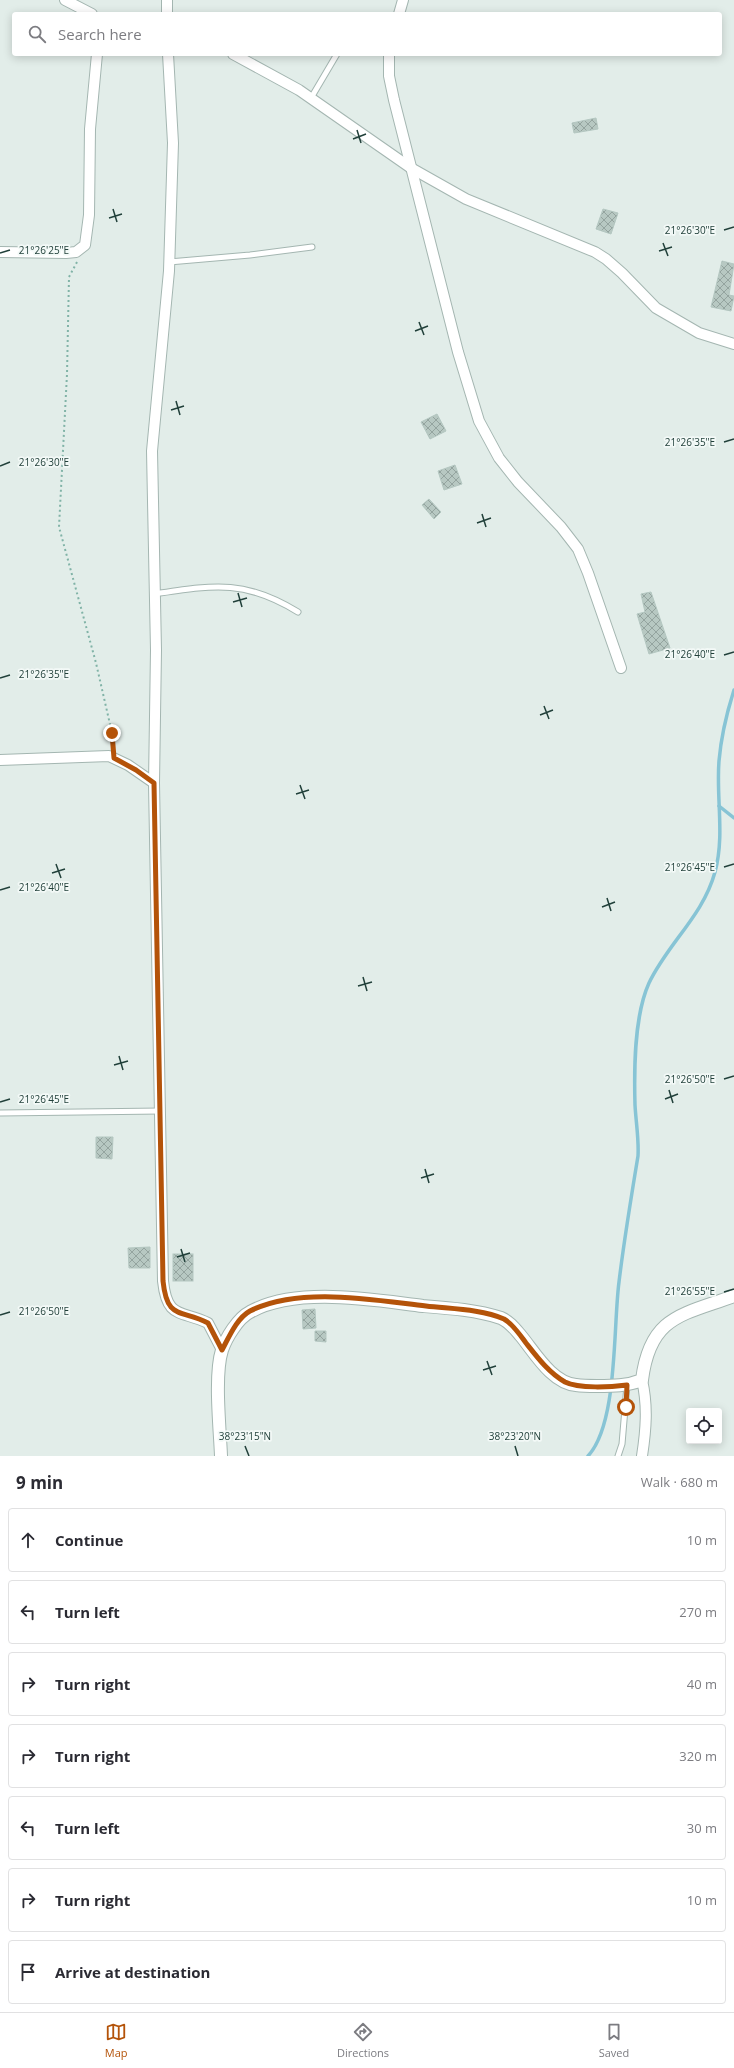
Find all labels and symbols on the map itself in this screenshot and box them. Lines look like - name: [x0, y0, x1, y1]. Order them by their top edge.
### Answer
- text: 21°26'30"E: [665, 223, 715, 237]
- text: 21°26'25"E: [19, 243, 69, 257]
- text: 21°26'35"E: [665, 435, 715, 449]
- text: 21°26'30"E: [19, 455, 69, 469]
- text: 21°26'40"E: [665, 647, 715, 661]
- text: 21°26'35"E: [19, 667, 69, 681]
- route end: [103, 724, 121, 742]
- text: 21°26'45"E: [665, 860, 715, 874]
- text: 21°26'40"E: [19, 880, 69, 894]
- text: 21°26'50"E: [665, 1072, 715, 1086]
- text: 21°26'45"E: [19, 1092, 69, 1106]
- text: 21°26'55"E: [665, 1284, 715, 1298]
- text: 21°26'50"E: [19, 1304, 69, 1318]
- route start: [617, 1398, 635, 1416]
- text: 38°23'15"N: [219, 1429, 271, 1443]
- text: 38°23'20"N: [489, 1429, 541, 1443]

